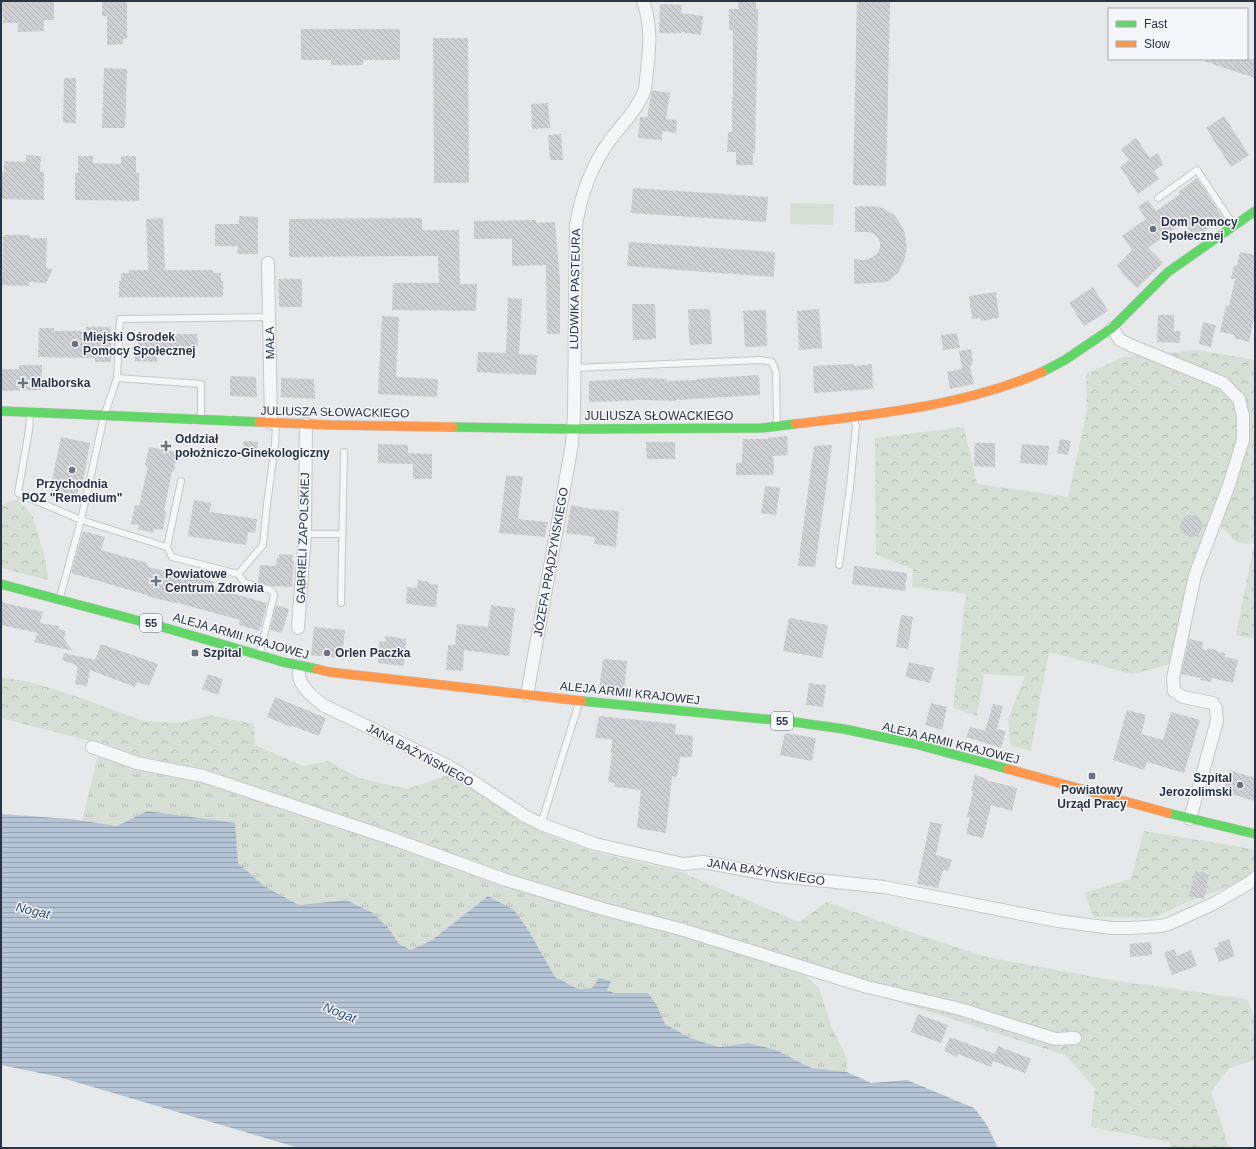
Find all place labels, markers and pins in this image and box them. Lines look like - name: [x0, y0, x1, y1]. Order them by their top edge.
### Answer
- place label: Dom Pomocy Społecznej: [1161, 215, 1238, 243]
- marker: Dom Pomocy Społecznej: [1148, 224, 1158, 234]
- place label: Miejski Ośrodek Pomocy Społecznej: [83, 330, 196, 358]
- marker: Miejski Ośrodek Pomocy Społecznej: [70, 339, 80, 349]
- place label: Malborska: [31, 376, 91, 390]
- marker: Malborska: [18, 378, 28, 388]
- place label: Oddział położniczo-Ginekologiczny: [175, 432, 330, 460]
- marker: Oddział położniczo-Ginekologiczny: [160, 440, 172, 452]
- marker: Przychodnia POZ "Remedium": [67, 465, 77, 475]
- place label: Przychodnia POZ "Remedium": [22, 477, 122, 505]
- place label: Powiatowe Centrum Zdrowia: [165, 567, 264, 595]
- marker: Powiatowe Centrum Zdrowia: [150, 575, 162, 587]
- place label: Szpital: [203, 646, 242, 660]
- place label: Orlen Paczka: [335, 646, 411, 660]
- marker: Szpital: [190, 648, 200, 658]
- marker: Orlen Paczka: [322, 648, 332, 658]
- marker: Powiatowy Urząd Pracy: [1087, 771, 1097, 781]
- place label: Szpital Jerozolimski: [1159, 771, 1232, 799]
- marker: Szpital Jerozolimski: [1235, 780, 1245, 790]
- place label: Powiatowy Urząd Pracy: [1057, 783, 1127, 811]

